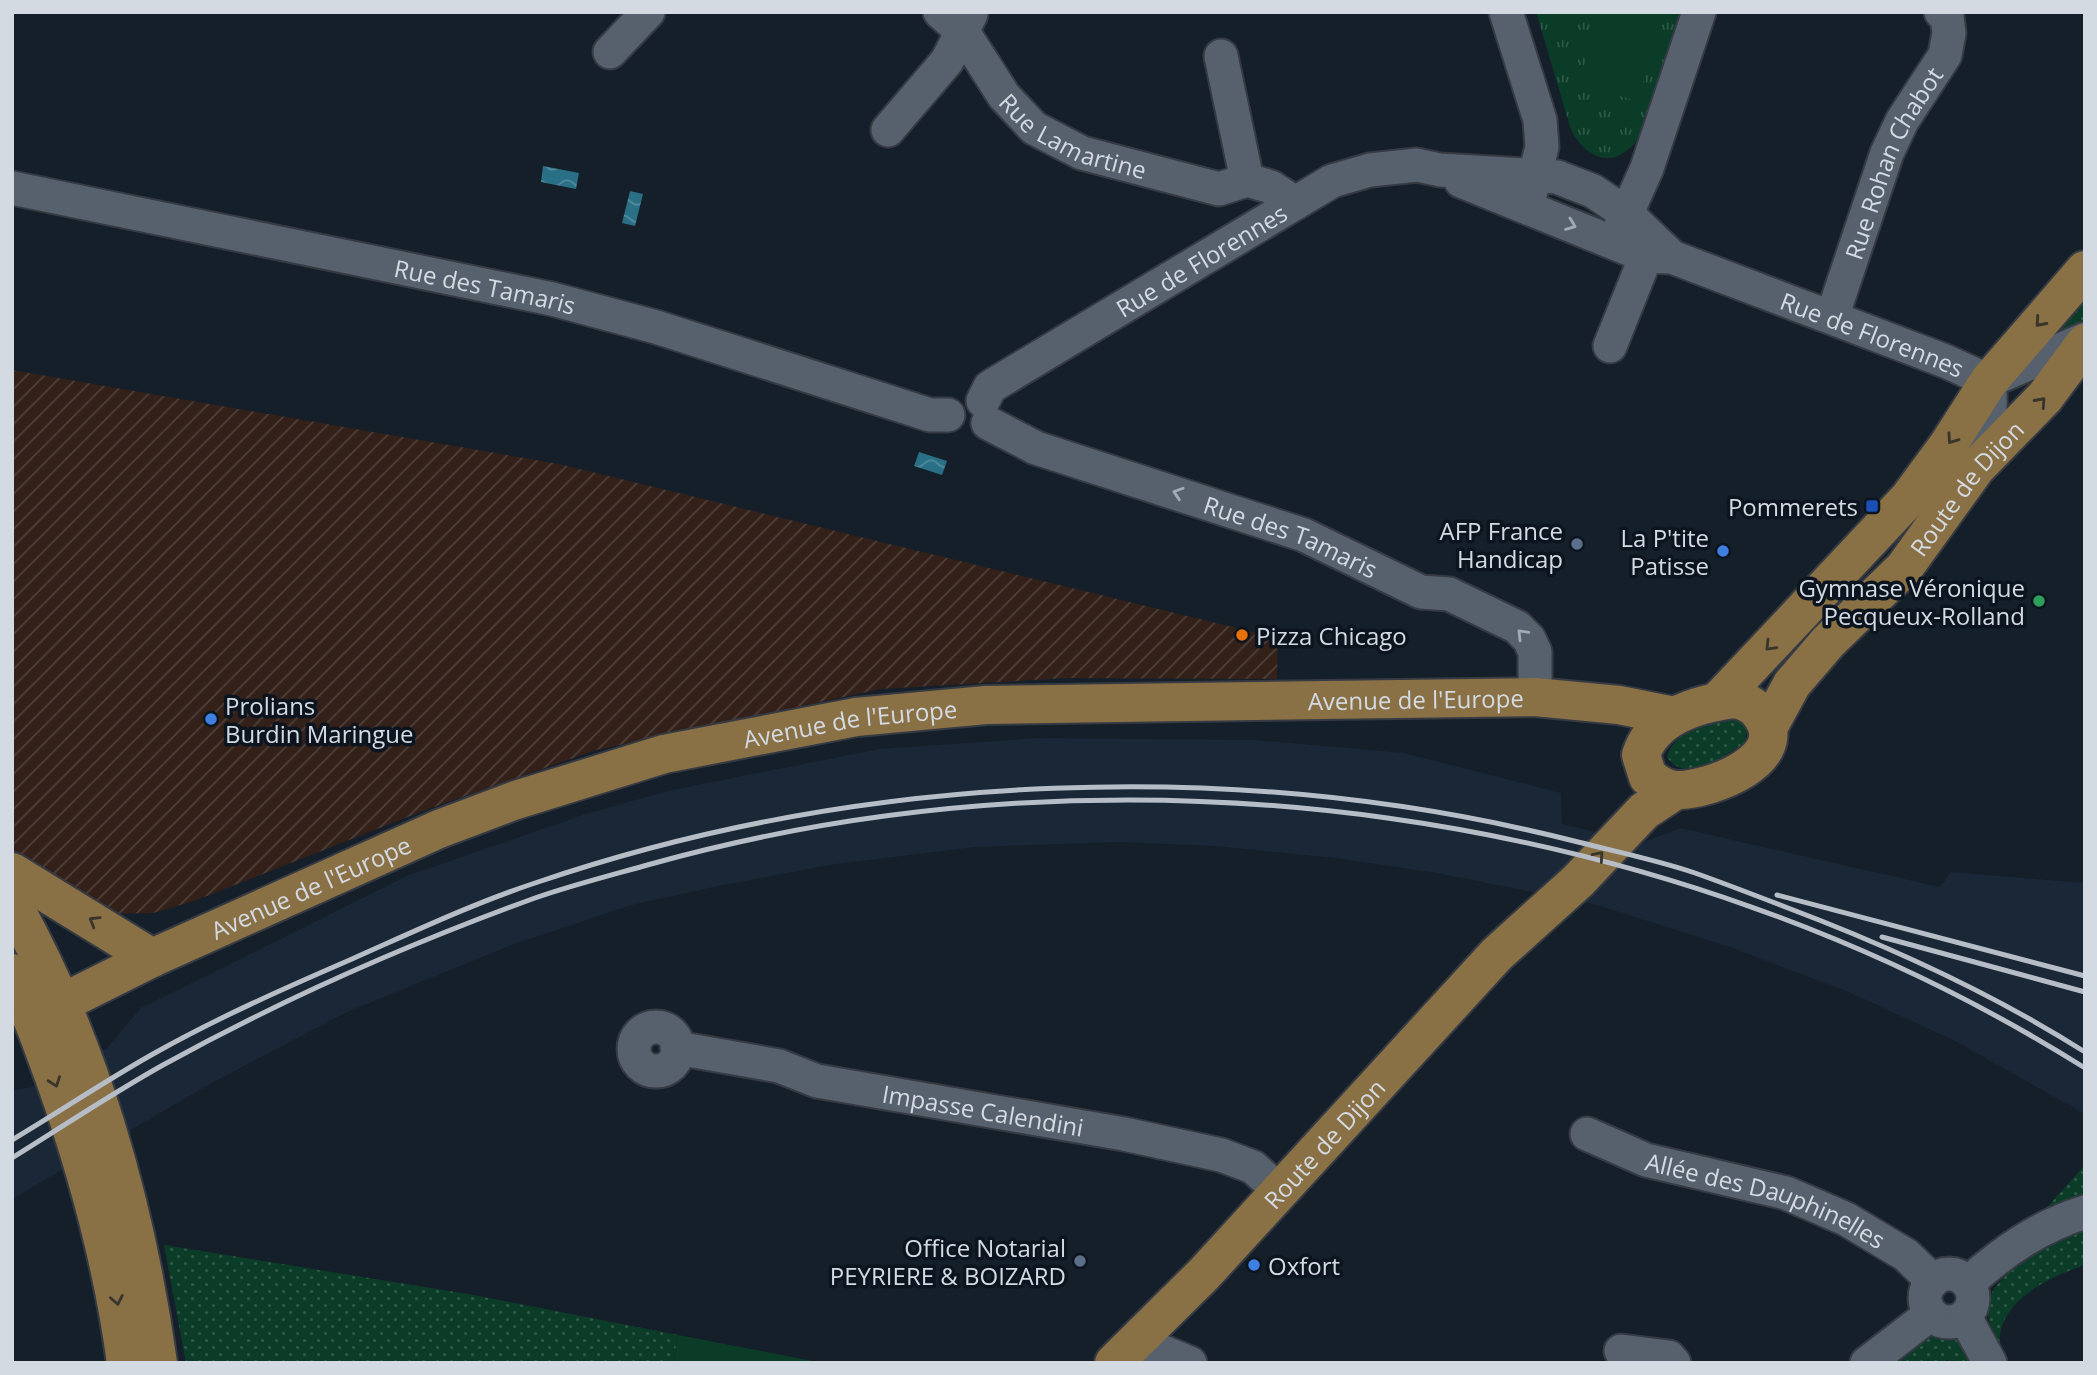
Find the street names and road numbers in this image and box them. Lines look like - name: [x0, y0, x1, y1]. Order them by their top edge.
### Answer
- street label: Rue Rohan Chabot: [1836, 60, 1950, 264]
- street label: Rue Lamartine: [993, 85, 1150, 186]
- street label: Rue de Florennes: [1109, 196, 1293, 324]
- street label: Rue des Tamaris: [391, 251, 579, 321]
- street label: Rue de Florennes: [1776, 283, 1970, 384]
- street label: Route de Dijon: [1902, 413, 2030, 562]
- street label: Rue des Tamaris: [1200, 487, 1383, 585]
- street label: Avenue de l'Europe: [1308, 681, 1524, 717]
- street label: Avenue de l'Europe: [740, 691, 958, 755]
- street label: Avenue de l'Europe: [205, 827, 416, 946]
- street label: Route de Dijon: [1256, 1071, 1392, 1215]
- street label: Impasse Calendini: [880, 1076, 1086, 1143]
- street label: Allée des Dauphinelles: [1642, 1144, 1892, 1256]

